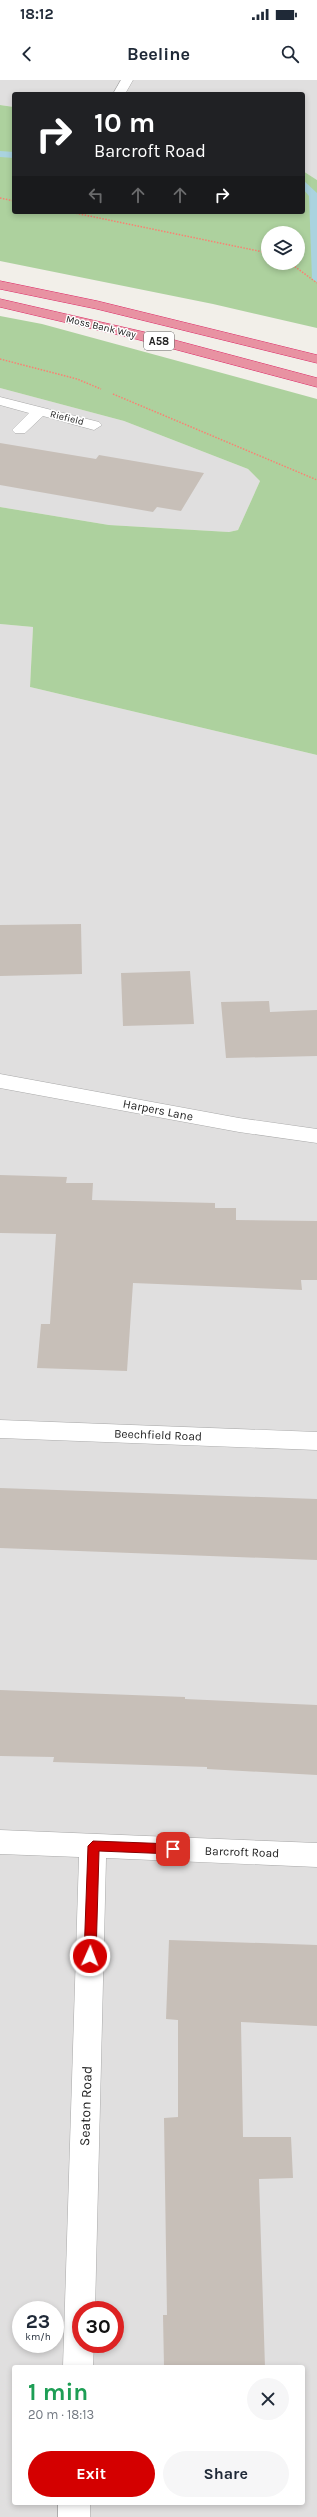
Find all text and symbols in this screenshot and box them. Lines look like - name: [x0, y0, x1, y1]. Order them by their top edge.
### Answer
- text: 18:12: [20, 5, 54, 23]
- icon: back: [16, 43, 38, 65]
- text: Beeline: [127, 43, 190, 65]
- icon: search: [279, 43, 301, 65]
- text: 10 m: [94, 106, 155, 139]
- icon: right: [28, 108, 80, 160]
- text: Barcroft Road: [94, 140, 206, 162]
- icon: left: [85, 184, 107, 206]
- icon: ahead: [127, 184, 149, 206]
- icon: ahead: [169, 184, 191, 206]
- icon: right: [211, 184, 233, 206]
- map controls: [261, 226, 305, 270]
- button: layers: [261, 226, 305, 270]
- street label: Moss Bank Way: [65, 313, 137, 341]
- road number: A58: [144, 332, 174, 350]
- street label: Riefield: [49, 408, 85, 428]
- street label: Harpers Lane: [122, 1096, 194, 1124]
- street label: Beechfield Road: [114, 1426, 202, 1444]
- pin: [156, 1832, 190, 1866]
- icon: arrive: [162, 1838, 184, 1860]
- street label: Barcroft Road: [204, 1844, 280, 1860]
- position arrow: [69, 1935, 111, 1977]
- street label: Seaton Road: [76, 2066, 96, 2146]
- speed limit sign: 30: [72, 2301, 124, 2353]
- text: 23: [26, 2310, 50, 2333]
- text: km/h: [25, 2331, 51, 2343]
- text: 1 min: [28, 2378, 88, 2406]
- button: close: [247, 2378, 289, 2420]
- text: 20 m · 18:13: [28, 2407, 94, 2422]
- button: Exit: [28, 2451, 155, 2497]
- button: Share: [163, 2451, 289, 2497]

